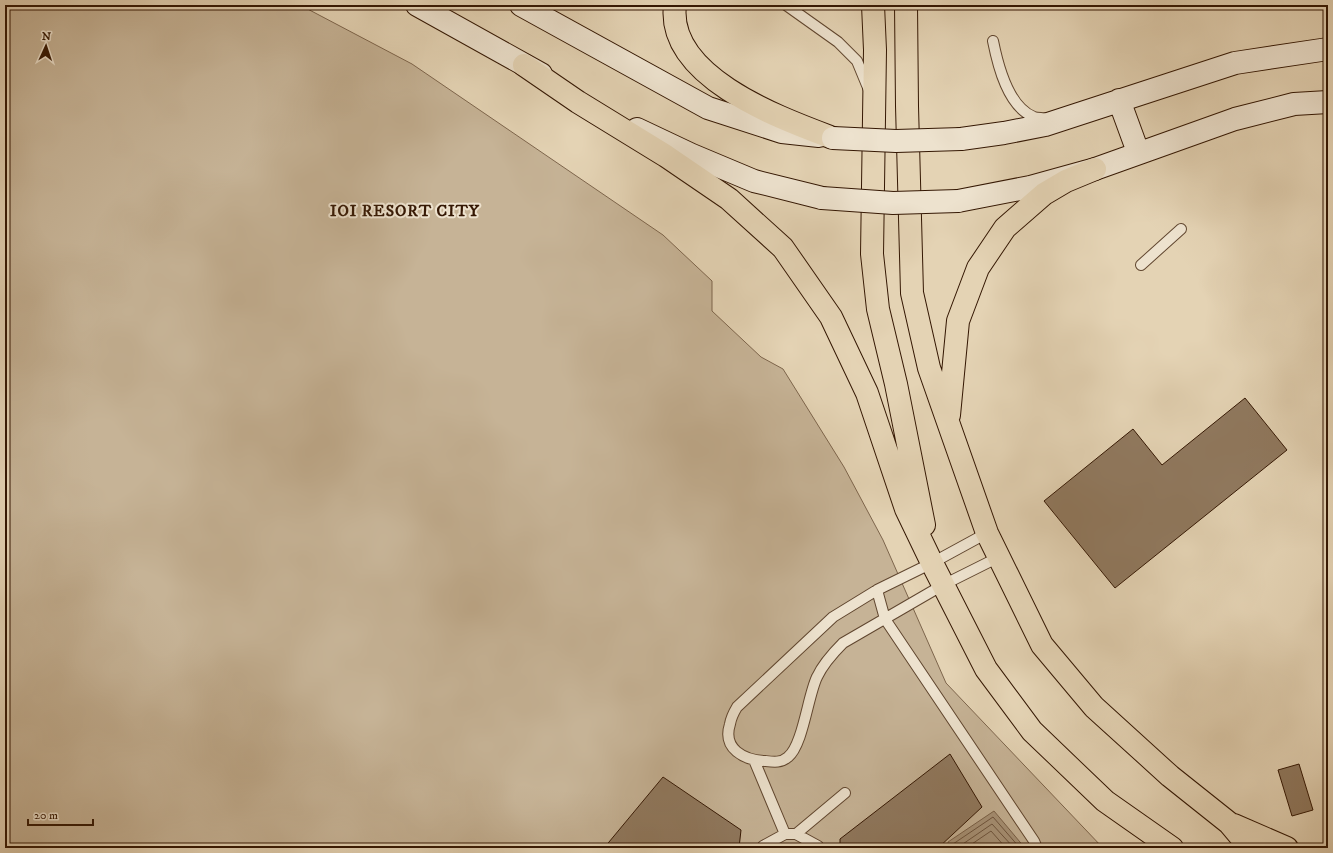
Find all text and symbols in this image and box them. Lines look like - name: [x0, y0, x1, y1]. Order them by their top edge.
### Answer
- north arrow: [26, 26, 66, 66]
- text: N: [42, 30, 51, 44]
- district label: IOI RESORT CITY: [330, 201, 480, 221]
- scale bar: [28, 801, 93, 827]
- text: 20 m: [34, 808, 58, 823]

